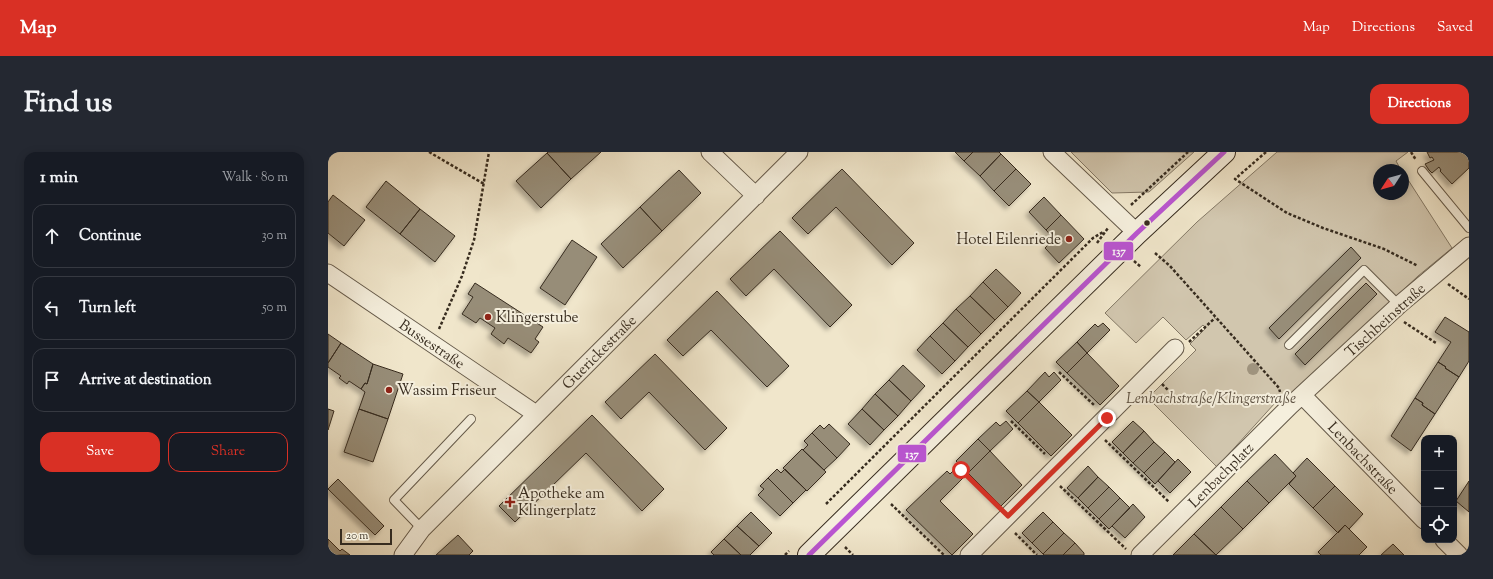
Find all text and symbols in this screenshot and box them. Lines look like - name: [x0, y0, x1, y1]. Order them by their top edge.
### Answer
- text: Map: [20, 15, 57, 42]
- text: Map: [1303, 18, 1330, 38]
- text: Directions: [1352, 18, 1415, 38]
- text: Saved: [1437, 18, 1473, 38]
- text: Find us: [24, 84, 112, 124]
- button: Directions: [1370, 84, 1469, 124]
- north arrow: [1373, 164, 1409, 200]
- text: 1 min: [40, 166, 78, 190]
- text: Walk · 80 m: [222, 169, 288, 187]
- unlabelled marker: [1142, 218, 1152, 228]
- icon: ahead: [41, 225, 63, 247]
- text: Continue: [79, 226, 141, 247]
- text: 30 m: [261, 227, 287, 245]
- place label: Hotel Eilenriede: [956, 230, 1061, 251]
- marker: Hotel Eilenriede: [1064, 234, 1074, 244]
- line badge: 137: [1103, 241, 1134, 261]
- text: 137: [1111, 244, 1126, 260]
- street label: Tischbeinstraße: [1341, 279, 1431, 363]
- icon: left: [41, 297, 63, 319]
- text: Turn left: [79, 298, 136, 319]
- text: 50 m: [262, 299, 287, 317]
- place label: Klingerstube: [496, 308, 579, 329]
- street label: Guerickestraße: [558, 311, 642, 395]
- marker: Klingerstube: [483, 312, 493, 322]
- street label: Bussestraße: [394, 315, 468, 375]
- icon: arrive: [41, 369, 63, 391]
- text: Arrive at destination: [79, 370, 212, 391]
- place label: Wassim Friseur: [397, 381, 497, 402]
- marker: Wassim Friseur: [384, 385, 394, 395]
- park label: Lenbachstraße/Klingerstraße: [1126, 389, 1296, 410]
- route end: [1098, 409, 1116, 427]
- street label: Lenbachstraße: [1322, 418, 1402, 500]
- button: Save: [40, 432, 160, 472]
- button: Share: [168, 432, 288, 472]
- map controls: [1421, 435, 1457, 543]
- button: +: [1421, 435, 1457, 471]
- street label: Lenbachplatz: [1185, 438, 1260, 514]
- line badge: 137: [897, 444, 927, 463]
- text: 137: [904, 447, 919, 463]
- route start: [952, 461, 970, 479]
- button: −: [1421, 471, 1457, 507]
- place label: Apotheke am Klingerplatz: [518, 484, 605, 522]
- marker: Apotheke am Klingerplatz: [505, 497, 515, 507]
- button: locate: [1421, 507, 1457, 543]
- scale bar: [340, 527, 392, 546]
- text: 20 m: [346, 528, 368, 544]

